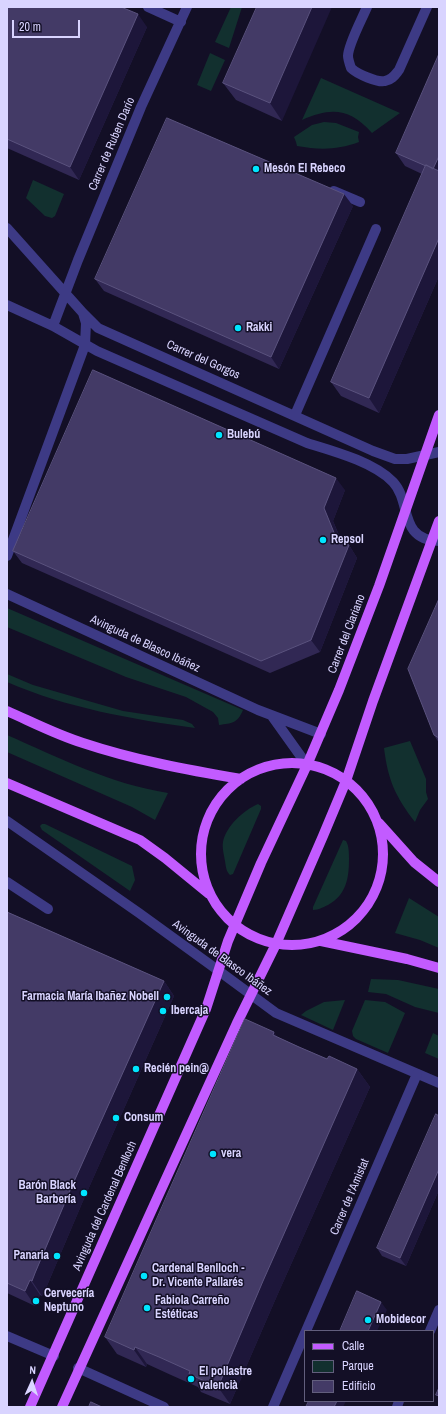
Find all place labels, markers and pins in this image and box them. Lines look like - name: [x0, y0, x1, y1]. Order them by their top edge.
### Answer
- place label: Mesón El Rebeco: [264, 162, 345, 176]
- marker: Mesón El Rebeco: [251, 164, 261, 174]
- place label: Rakki: [246, 321, 272, 335]
- marker: Rakki: [233, 323, 243, 333]
- place label: Bulebú: [227, 428, 260, 442]
- marker: Bulebú: [214, 430, 224, 440]
- place label: Repsol: [331, 533, 364, 547]
- marker: Repsol: [318, 535, 328, 545]
- place label: Farmacia María Ibañez Nobell: [22, 990, 159, 1004]
- marker: Farmacia María Ibañez Nobell: [162, 992, 172, 1002]
- place label: Ibercaja: [171, 1004, 208, 1018]
- marker: Ibercaja: [158, 1006, 168, 1016]
- place label: Recién pein@: [144, 1062, 209, 1076]
- marker: Recién pein@: [131, 1064, 141, 1074]
- place label: Consum: [124, 1111, 163, 1125]
- marker: Consum: [111, 1113, 121, 1123]
- place label: vera: [221, 1147, 241, 1161]
- marker: vera: [208, 1149, 218, 1159]
- place label: Barón Black Barbería: [19, 1179, 76, 1207]
- marker: Barón Black Barbería: [79, 1188, 89, 1198]
- place label: Panaria: [13, 1249, 49, 1263]
- marker: Panaria: [52, 1251, 62, 1261]
- place label: Cardenal Benlloch - Dr. Vicente Pallarés: [152, 1262, 244, 1290]
- marker: Cardenal Benlloch - Dr. Vicente Pallarés: [139, 1271, 149, 1281]
- place label: Cervecería Neptuno: [44, 1287, 94, 1315]
- place label: Fabiola Carreño Estéticas: [155, 1294, 229, 1322]
- marker: Cervecería Neptuno: [31, 1296, 41, 1306]
- marker: Fabiola Carreño Estéticas: [142, 1303, 152, 1313]
- place label: Mobidecor: [376, 1313, 426, 1327]
- marker: Mobidecor: [363, 1315, 373, 1325]
- place label: El pollastre valencià: [199, 1365, 252, 1393]
- marker: El pollastre valencià: [186, 1374, 196, 1384]

